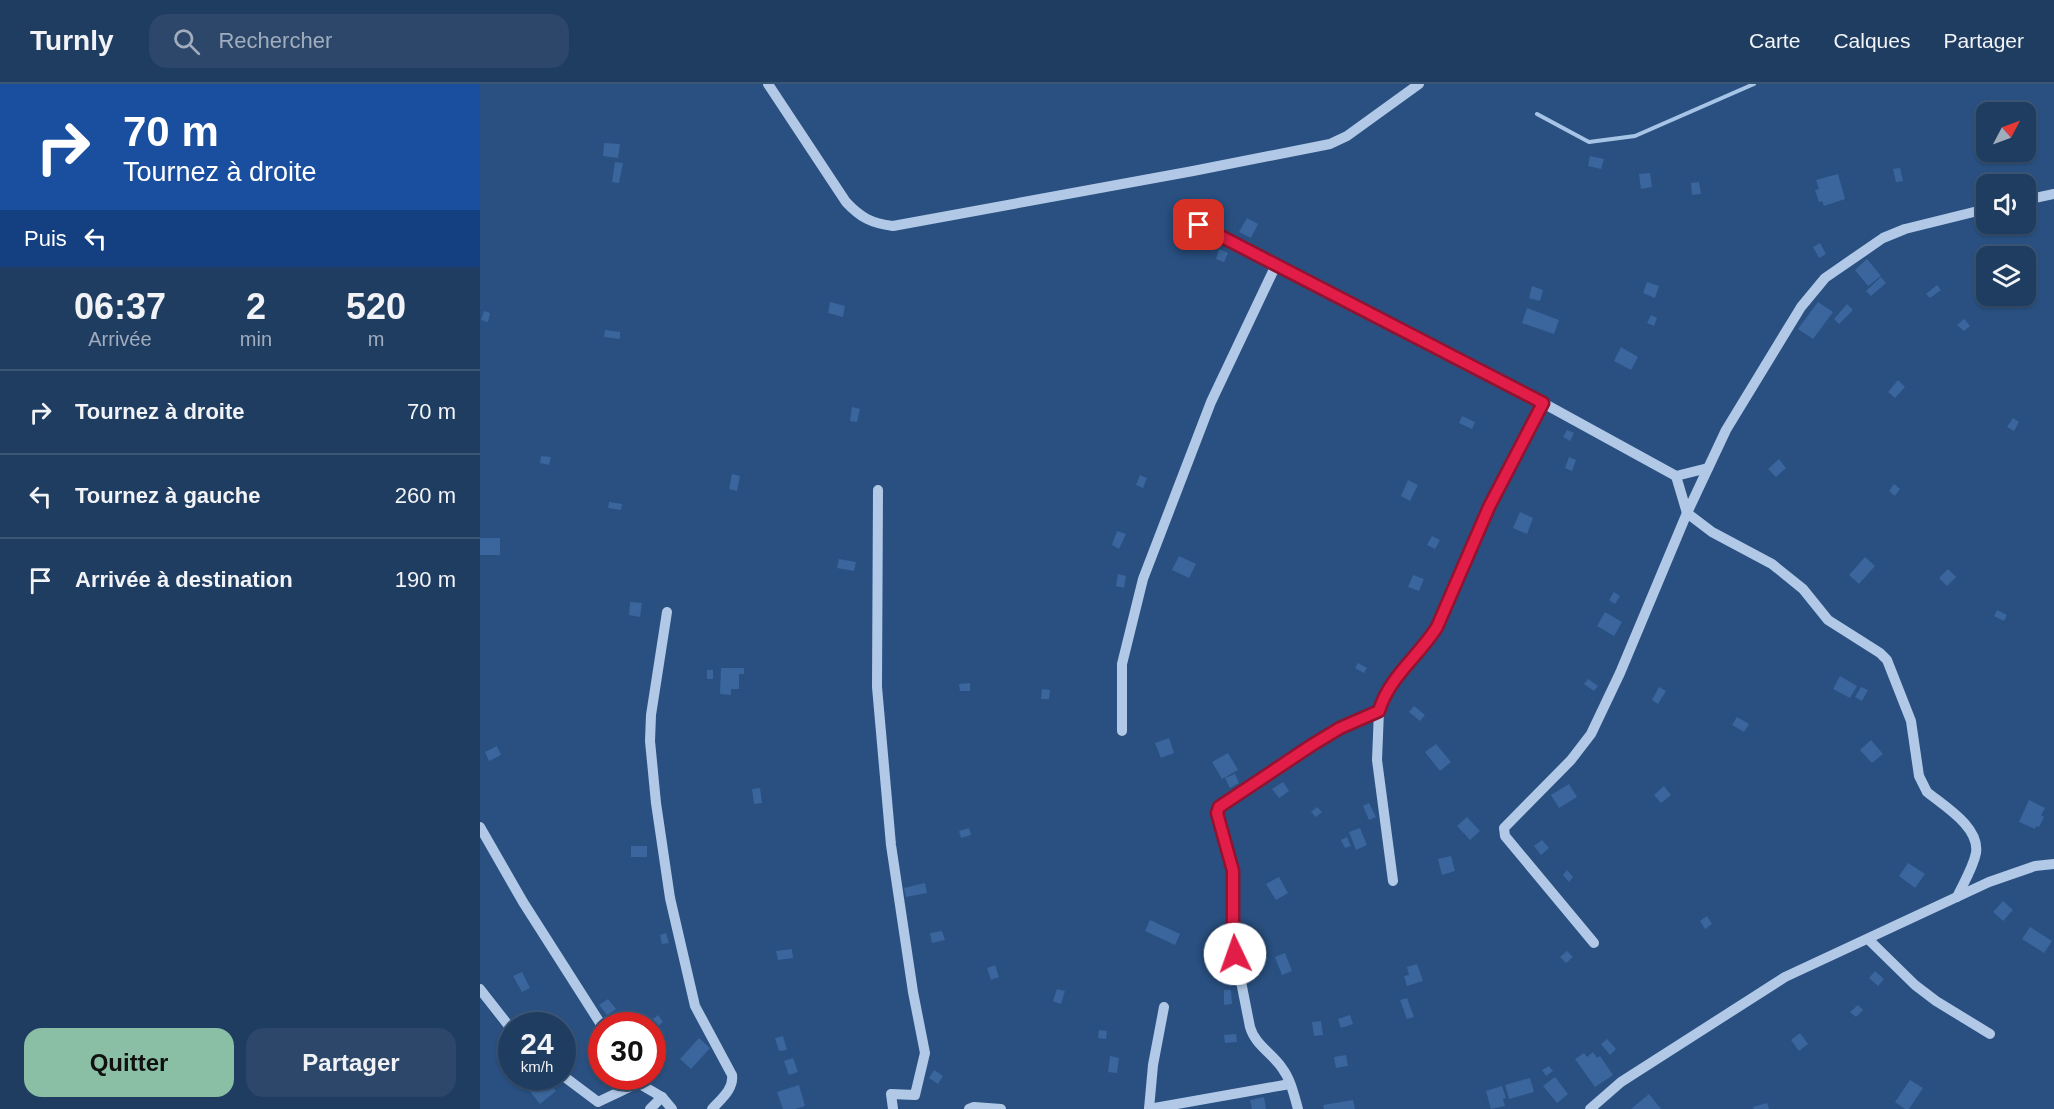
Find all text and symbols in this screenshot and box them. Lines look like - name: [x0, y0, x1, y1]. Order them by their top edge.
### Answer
- search box: [149, 14, 569, 68]
- text: Turnly: [30, 25, 113, 56]
- icon: search: [170, 25, 203, 58]
- text: Rechercher: [218, 28, 332, 53]
- text: Carte: [1749, 29, 1800, 52]
- text: Calques: [1833, 29, 1910, 52]
- text: Partager: [1943, 29, 2024, 52]
- north arrow: [1976, 102, 2036, 162]
- map controls: [1976, 102, 2036, 306]
- icon: right: [24, 108, 102, 186]
- text: 70 m: [123, 108, 219, 155]
- text: Tournez à droite: [123, 157, 317, 187]
- button: sound: [1976, 174, 2036, 234]
- pin: [1173, 199, 1224, 250]
- icon: arrive: [1182, 208, 1215, 241]
- icon: left: [79, 222, 112, 255]
- text: Puis: [24, 226, 67, 251]
- button: layers: [1976, 246, 2036, 306]
- text: 06:37: [74, 286, 166, 327]
- text: 2: [246, 286, 266, 327]
- text: 520: [346, 286, 406, 327]
- text: Arrivée: [88, 328, 152, 350]
- text: min: [240, 328, 272, 350]
- text: m: [368, 328, 384, 350]
- icon: right: [24, 396, 57, 429]
- text: Tournez à droite: [75, 399, 245, 424]
- text: 70 m: [407, 399, 456, 424]
- icon: left: [24, 480, 57, 513]
- text: Tournez à gauche: [75, 483, 260, 508]
- text: 260 m: [395, 483, 456, 508]
- icon: arrive: [24, 564, 57, 597]
- text: Arrivée à destination: [75, 567, 293, 592]
- text: 190 m: [395, 567, 456, 592]
- position arrow: [1203, 922, 1267, 986]
- speed limit sign: 30: [588, 1012, 666, 1090]
- text: 24: [520, 1027, 554, 1060]
- button: Quitter: [24, 1028, 234, 1097]
- button: Partager: [246, 1028, 456, 1097]
- text: km/h: [521, 1058, 553, 1075]

